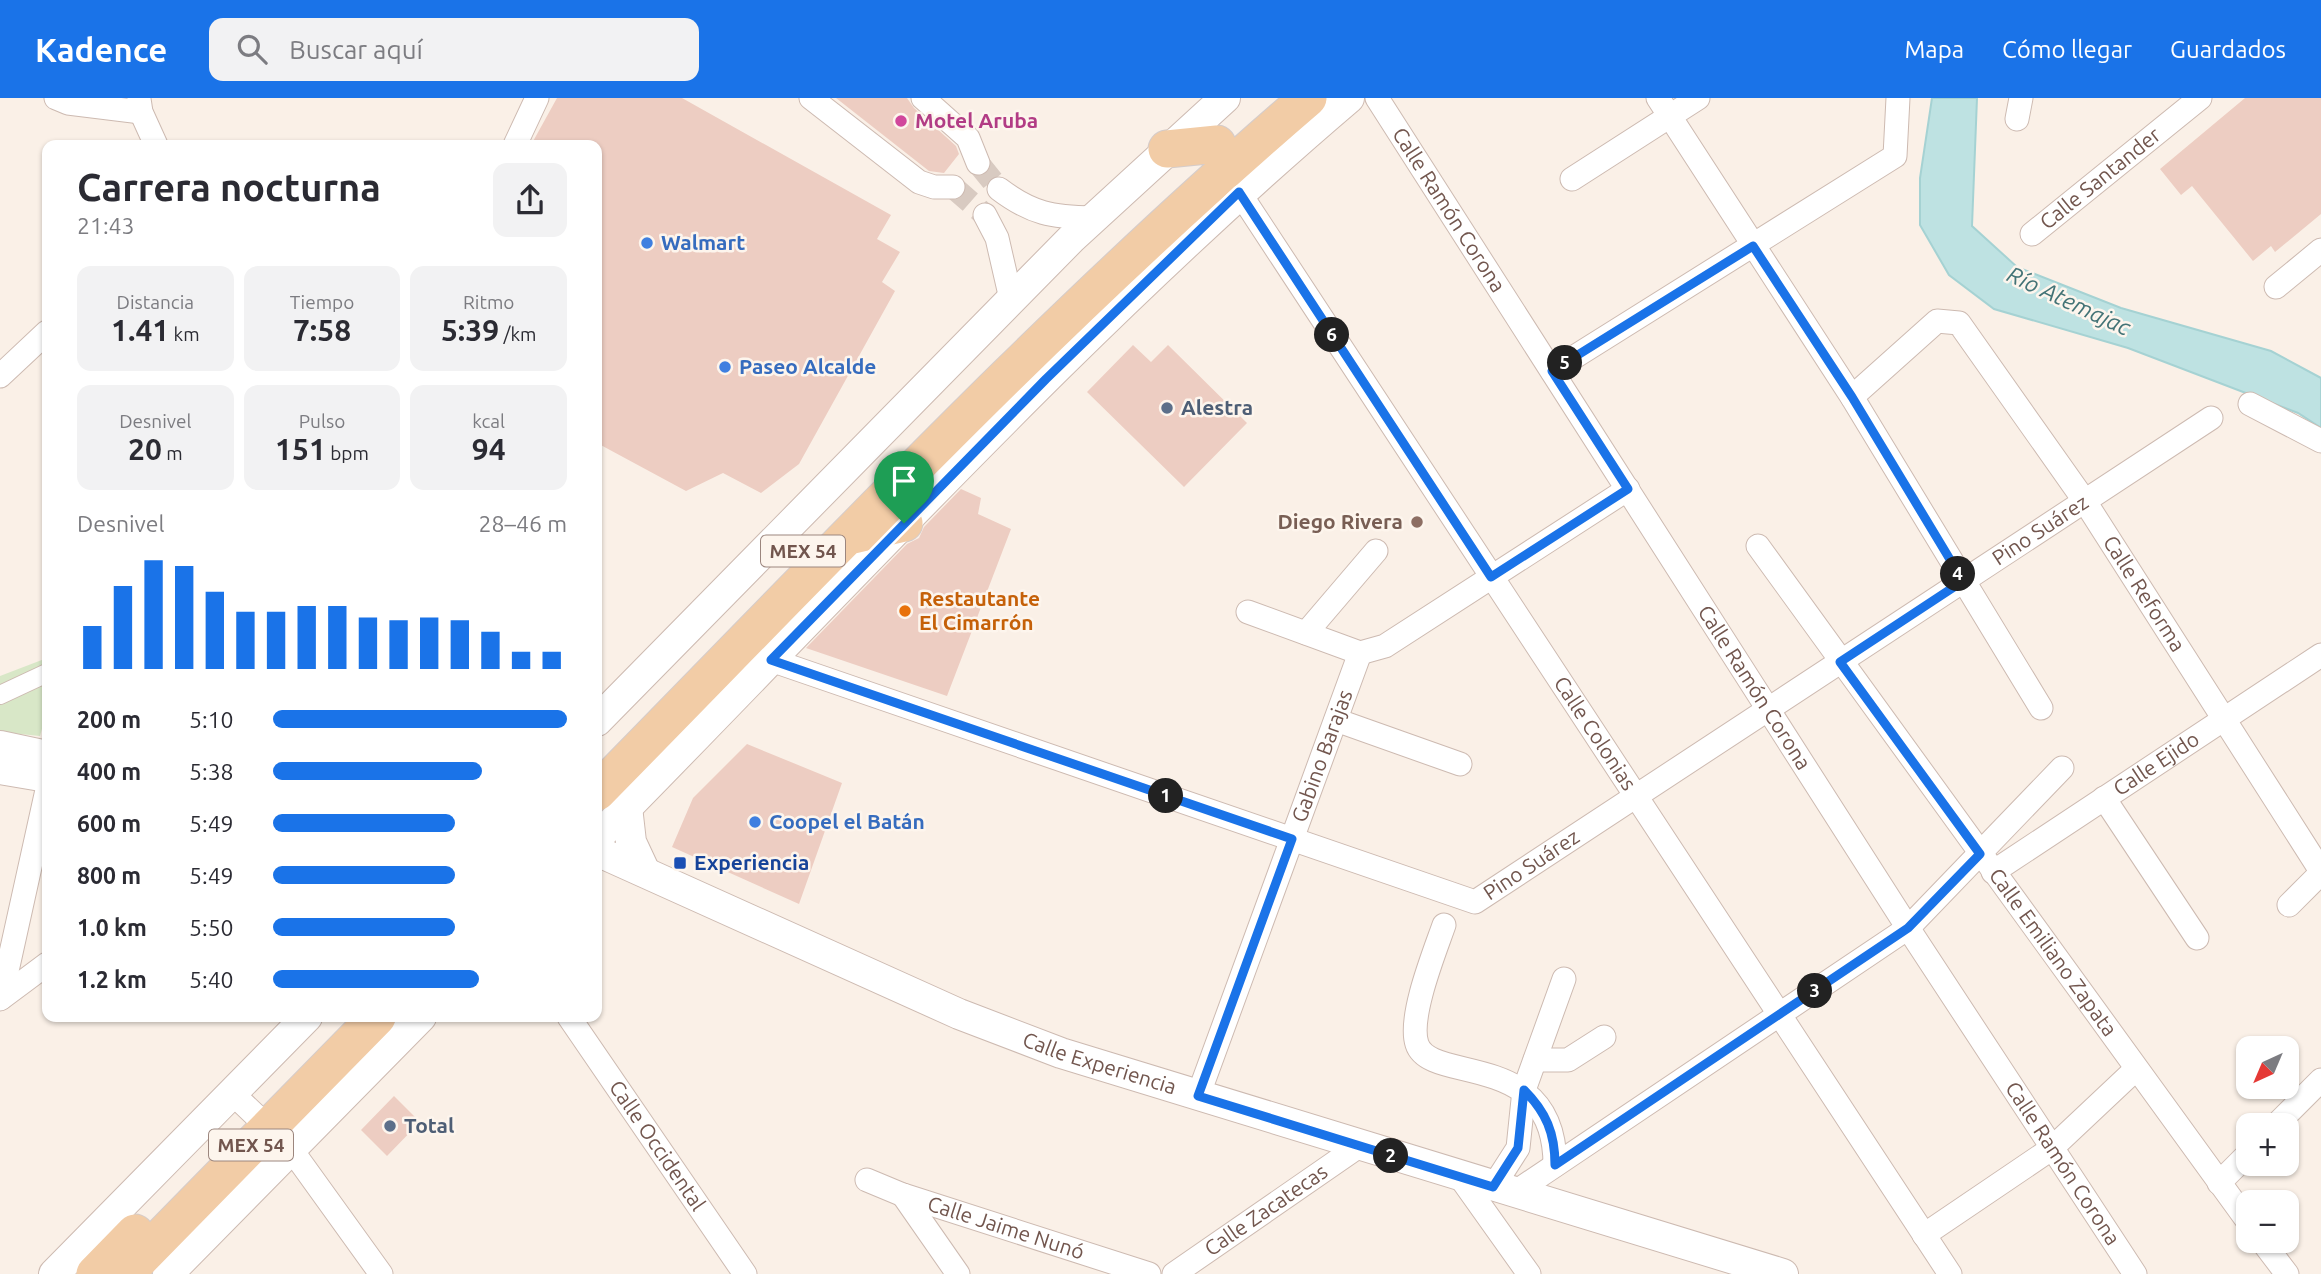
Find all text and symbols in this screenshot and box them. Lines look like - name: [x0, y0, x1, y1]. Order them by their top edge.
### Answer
- search box: [209, 18, 699, 81]
- icon: search: [233, 30, 271, 68]
- text: Kadence: [35, 31, 167, 68]
- text: Buscar aquí: [289, 35, 423, 64]
- text: Mapa: [1904, 36, 1964, 63]
- text: Cómo llegar: [2002, 36, 2132, 63]
- text: Guardados: [2170, 36, 2286, 63]
- place label: Motel Aruba: [915, 108, 1038, 132]
- marker: Motel Aruba: [893, 113, 909, 129]
- street label: Calle Santander: [2035, 122, 2165, 234]
- street label: Calle Ramón Corona: [1388, 123, 1511, 296]
- button: share: [493, 163, 567, 237]
- text: Carrera nocturna: [77, 166, 381, 208]
- text: 21:43: [77, 213, 135, 238]
- place label: Walmart: [661, 230, 745, 254]
- marker: Walmart: [639, 235, 655, 251]
- water label: Río Atemajac: [2004, 261, 2135, 340]
- text: Distancia: [117, 291, 194, 313]
- text: Tiempo: [290, 291, 354, 313]
- text: Ritmo: [463, 291, 514, 313]
- text: 1.41: [111, 313, 169, 347]
- text: 7:58: [293, 313, 351, 347]
- text: 5:39: [441, 313, 499, 347]
- pin: 6: [1314, 317, 1350, 352]
- text: km: [169, 323, 200, 345]
- text: /km: [499, 323, 536, 345]
- text: 6: [1326, 323, 1337, 345]
- pin: 5: [1548, 345, 1582, 380]
- text: 5: [1559, 351, 1570, 373]
- place label: Paseo Alcalde: [739, 354, 876, 378]
- marker: Paseo Alcalde: [717, 359, 733, 375]
- place label: Alestra: [1181, 395, 1253, 419]
- marker: Alestra: [1159, 400, 1175, 416]
- text: Desnivel: [119, 410, 191, 432]
- text: Pulso: [299, 410, 345, 432]
- text: kcal: [472, 410, 505, 432]
- text: 20: [128, 432, 162, 466]
- text: 151: [275, 432, 326, 466]
- text: 94: [472, 432, 506, 466]
- text: m: [162, 442, 183, 464]
- text: bpm: [326, 442, 369, 464]
- pin: [874, 451, 934, 523]
- icon: arrive: [885, 462, 923, 500]
- street label: Pino Suárez: [1987, 489, 2092, 570]
- place label: Diego Rivera: [1277, 509, 1403, 533]
- text: Desnivel: [77, 511, 165, 536]
- text: 28–46 m: [479, 511, 567, 536]
- marker: Diego Rivera: [1409, 514, 1425, 530]
- street label: Calle Reforma: [2099, 531, 2191, 656]
- road number: MEX 54: [761, 535, 845, 566]
- pin: 4: [1940, 556, 1976, 592]
- text: 4: [1952, 562, 1963, 584]
- place label: Restautante El Cimarrón: [919, 586, 1040, 634]
- street label: Calle Ramón Corona: [1694, 600, 1816, 774]
- marker: Restautante El Cimarrón: [897, 603, 913, 619]
- street label: Calle Colonias: [1550, 672, 1642, 794]
- street label: Gabino Barajas: [1286, 686, 1357, 825]
- text: 200 m: [77, 707, 141, 732]
- text: 5:10: [189, 707, 234, 732]
- street label: Calle Ejido: [2109, 726, 2203, 800]
- text: 400 m: [77, 759, 141, 784]
- text: 5:38: [189, 759, 234, 784]
- pin: 1: [1148, 778, 1184, 814]
- text: 1: [1160, 784, 1171, 806]
- place label: Coopel el Batán: [769, 809, 925, 833]
- text: 600 m: [77, 811, 141, 836]
- text: 5:49: [189, 811, 234, 836]
- marker: Coopel el Batán: [747, 814, 763, 830]
- street label: Pino Suárez: [1478, 824, 1583, 904]
- place label: Experiencia: [694, 850, 809, 874]
- marker: Experiencia: [672, 855, 688, 871]
- text: 800 m: [77, 863, 141, 888]
- text: 5:49: [189, 863, 234, 888]
- street label: Calle Emiliano Zapata: [1985, 863, 2122, 1040]
- text: 1.0 km: [77, 915, 147, 940]
- text: 5:50: [189, 915, 234, 940]
- text: 1.2 km: [77, 967, 147, 992]
- text: 5:40: [189, 967, 234, 992]
- pin: 3: [1798, 974, 1832, 1008]
- text: 3: [1809, 979, 1820, 1001]
- street label: Calle Experiencia: [1020, 1027, 1179, 1099]
- north arrow: [2236, 1036, 2300, 1099]
- map controls: [2236, 1036, 2299, 1253]
- street label: Calle Occidental: [605, 1075, 711, 1215]
- street label: Calle Ramón Corona: [2001, 1077, 2126, 1249]
- place label: Total: [404, 1113, 454, 1137]
- button: +: [2236, 1113, 2299, 1176]
- marker: Total: [382, 1118, 398, 1134]
- road number: MEX 54: [209, 1130, 293, 1161]
- pin: 2: [1374, 1138, 1408, 1174]
- text: 2: [1385, 1144, 1396, 1166]
- street label: Calle Zacatecas: [1200, 1159, 1331, 1260]
- button: −: [2236, 1190, 2299, 1253]
- street label: Calle Jaime Nunó: [925, 1191, 1088, 1263]

